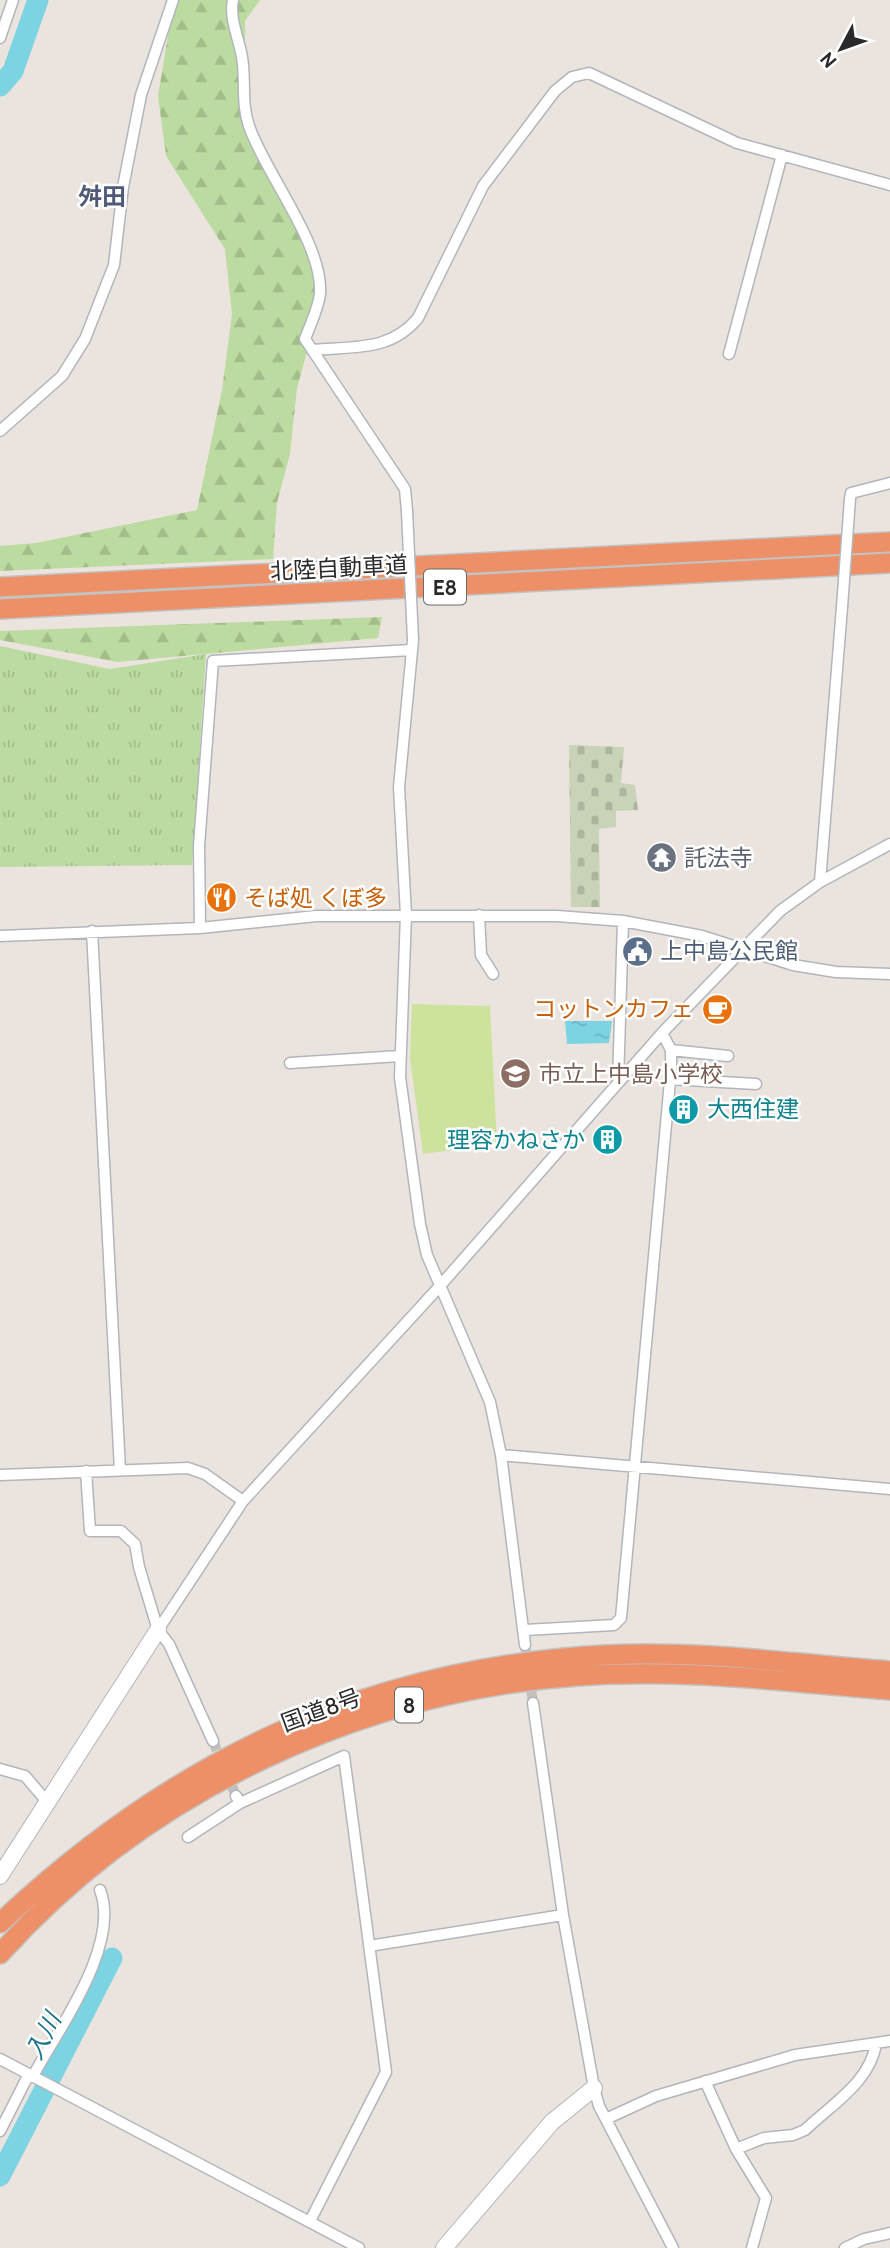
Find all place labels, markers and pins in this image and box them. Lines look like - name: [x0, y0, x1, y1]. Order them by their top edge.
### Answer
- temple icon: 託法寺: [644, 841, 678, 875]
- place label: 託法寺: [684, 844, 753, 872]
- restaurant icon: そば処 くぼ多: [204, 881, 238, 915]
- place label: そば処 くぼ多: [244, 884, 387, 912]
- public building icon: 上中島公民館: [620, 934, 654, 968]
- place label: 上中島公民館: [660, 937, 798, 965]
- cafe icon: コットンカフェ: [700, 992, 734, 1026]
- place label: コットンカフェ: [533, 995, 694, 1023]
- school or university icon: 市立上中島小学校: [499, 1057, 533, 1091]
- place label: 市立上中島小学校: [539, 1060, 723, 1088]
- building icon: 大西住建: [667, 1092, 701, 1126]
- place label: 大西住建: [707, 1095, 799, 1123]
- building icon: 理容かねさか: [591, 1123, 625, 1157]
- place label: 理容かねさか: [447, 1126, 585, 1154]

